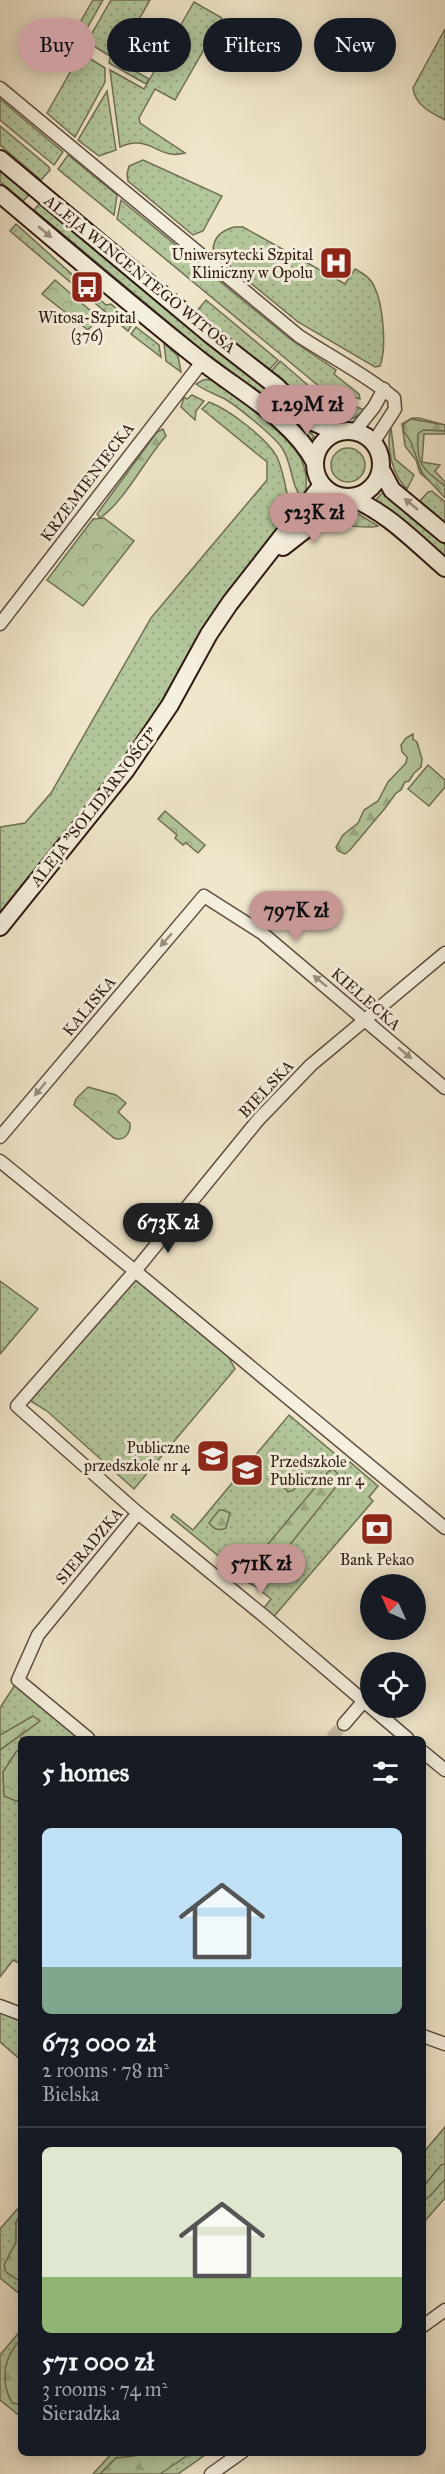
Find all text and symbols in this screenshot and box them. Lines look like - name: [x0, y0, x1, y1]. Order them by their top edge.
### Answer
- chip: Buy: [18, 18, 95, 72]
- chip: Rent: [107, 18, 191, 72]
- chip: Filters: [203, 18, 302, 72]
- chip: New: [314, 18, 396, 72]
- street label: ALEJA WINCENTEGO WITOSA: [39, 190, 240, 358]
- one-way arrow: [37, 225, 52, 238]
- place label: Uniwersytecki Szpital Kliniczny w Opolu: [171, 245, 314, 282]
- hospital icon: Uniwersytecki Szpital Kliniczny w Opolu: [318, 245, 354, 281]
- bus stop icon: Witosa-Szpital (376): [69, 269, 105, 305]
- place label: Witosa-Szpital (376): [38, 308, 137, 346]
- pin: 1.29M zł: [245, 385, 369, 436]
- text: 1.29M zł: [271, 392, 343, 416]
- street label: KRZEMIENIECKA: [36, 419, 138, 545]
- pin: 523K zł: [259, 493, 369, 544]
- one-way arrow: [403, 498, 419, 511]
- text: 523K zł: [284, 500, 344, 524]
- street label: ALEJA "SOLIDARNOŚCI": [24, 723, 163, 892]
- pin: 797K zł: [241, 891, 351, 942]
- text: 797K zł: [263, 898, 329, 922]
- one-way arrow: [160, 932, 173, 947]
- street label: KIELECKA: [327, 964, 405, 1035]
- street label: KALISKA: [59, 972, 120, 1040]
- one-way arrow: [312, 974, 328, 987]
- one-way arrow: [397, 1047, 413, 1060]
- street label: BIELSKA: [235, 1056, 298, 1122]
- one-way arrow: [34, 1081, 47, 1097]
- pin: 673K zł: [113, 1203, 223, 1254]
- text: 673K zł: [137, 1210, 199, 1234]
- place label: Publiczne przedszkole nr 4: [83, 1438, 191, 1475]
- school or university icon: Publiczne przedszkole nr 4: [195, 1438, 231, 1474]
- school or university icon: Przedszkole Publiczne nr 4: [229, 1452, 265, 1488]
- place label: Przedszkole Publiczne nr 4: [270, 1452, 365, 1489]
- street label: SIERADZKA: [51, 1504, 127, 1588]
- bank icon: Bank Pekao: [359, 1511, 395, 1547]
- pin: 571K zł: [206, 1544, 316, 1595]
- place label: Bank Pekao: [340, 1550, 414, 1569]
- text: 571K zł: [230, 1551, 292, 1575]
- north arrow: [360, 1574, 426, 1640]
- map controls: [360, 1574, 426, 1718]
- button: locate: [360, 1652, 426, 1718]
- text: 5 homes: [42, 1756, 129, 1788]
- icon: filters: [369, 1756, 402, 1789]
- icon: home: [168, 1867, 276, 1975]
- text: 673 000 zł: [42, 2026, 155, 2058]
- text: 2 rooms · 78 m²: [42, 2058, 169, 2082]
- text: Bielska: [42, 2082, 99, 2106]
- icon: home: [168, 2186, 276, 2294]
- text: 571 000 zł: [42, 2345, 154, 2377]
- text: 3 rooms · 74 m²: [42, 2377, 167, 2401]
- text: Sieradzka: [42, 2401, 120, 2425]

